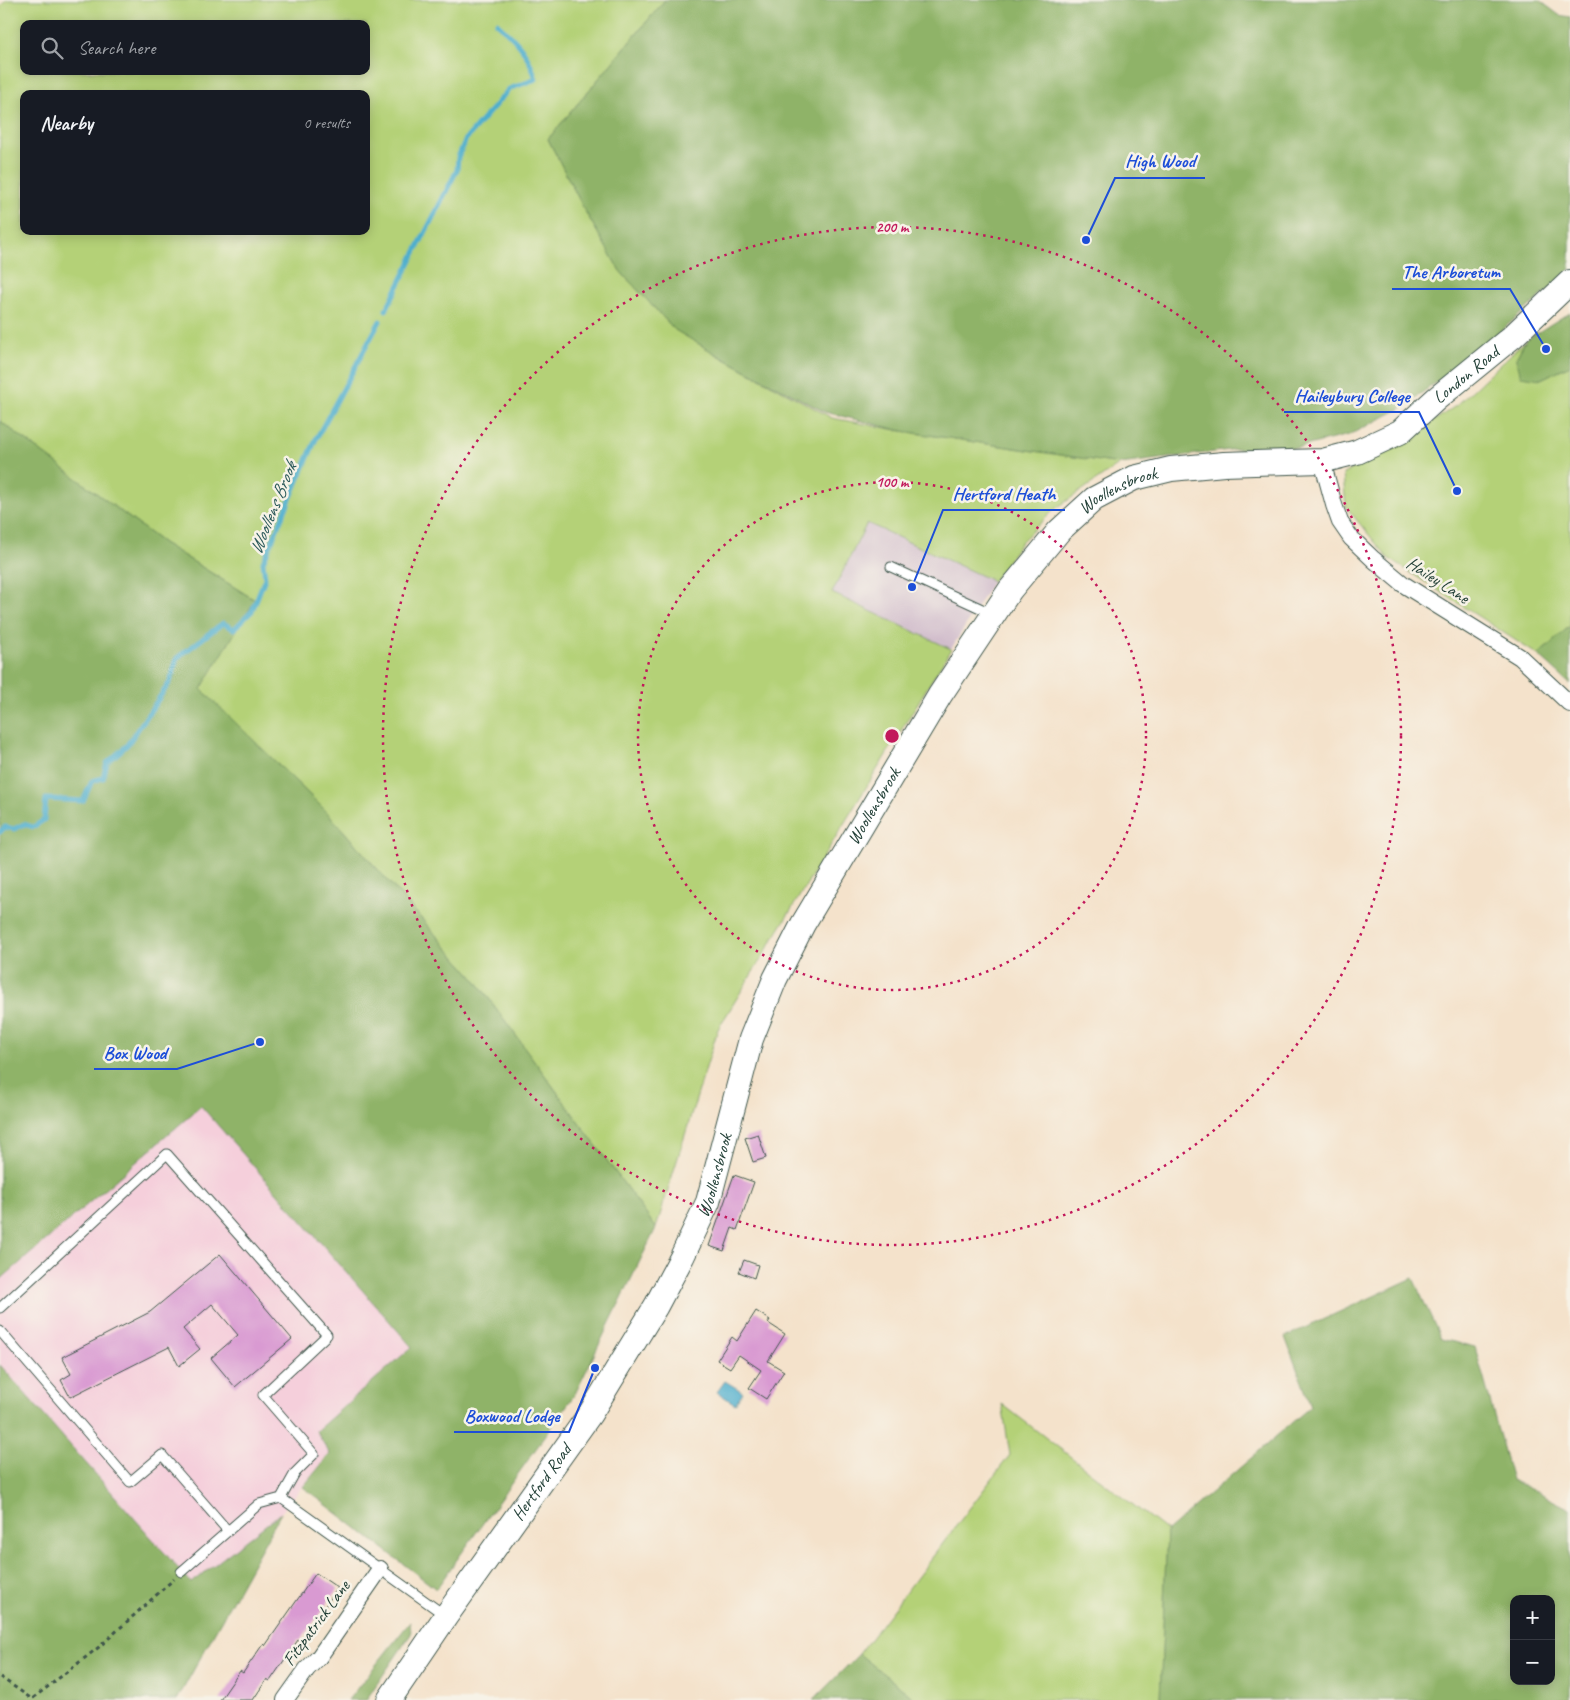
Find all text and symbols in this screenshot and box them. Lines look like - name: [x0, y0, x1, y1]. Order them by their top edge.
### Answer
- search box: [20, 20, 370, 75]
- icon: search: [38, 34, 66, 62]
- text: Search here: [78, 36, 155, 60]
- text: Nearby: [40, 110, 93, 136]
- text: 0 results: [303, 113, 350, 133]
- callout: High Wood: [1115, 144, 1205, 178]
- text: High Wood: [1125, 149, 1198, 173]
- text: 200 m: [876, 218, 910, 237]
- callout: The Arboretum: [1392, 255, 1510, 289]
- text: The Arboretum: [1402, 260, 1501, 284]
- street label: London Road: [1428, 339, 1506, 408]
- callout: Haileybury College: [1284, 378, 1419, 412]
- text: Haileybury College: [1294, 384, 1411, 408]
- water label: Woollens Brook: [244, 455, 304, 558]
- street label: Woollensbrook: [1074, 462, 1160, 519]
- text: 100 m: [876, 473, 910, 492]
- callout: Hertford Heath: [943, 476, 1065, 510]
- text: Hertford Heath: [952, 482, 1057, 506]
- street label: Hailey Lane: [1403, 552, 1474, 609]
- centre of rings: [883, 727, 901, 745]
- street label: Woollensbrook: [842, 762, 906, 848]
- callout: Box Wood: [94, 1035, 177, 1069]
- text: Box Wood: [103, 1041, 170, 1065]
- street label: Woollensbrook: [692, 1130, 737, 1220]
- callout: Boxwood Lodge: [454, 1398, 569, 1432]
- text: Boxwood Lodge: [464, 1404, 561, 1428]
- street label: Hertford Road: [507, 1437, 578, 1525]
- street label: Fitzpatrick Lane: [278, 1575, 355, 1670]
- map controls: [1510, 1595, 1555, 1685]
- button: +: [1510, 1595, 1555, 1640]
- button: −: [1510, 1640, 1555, 1685]

